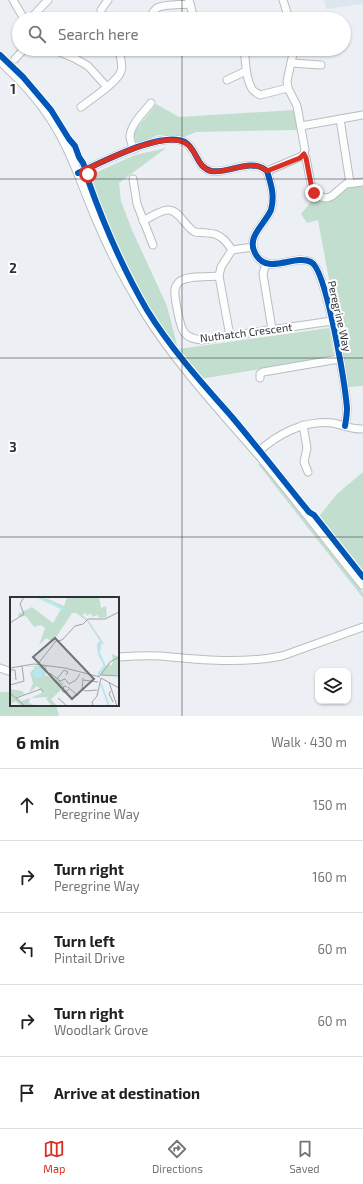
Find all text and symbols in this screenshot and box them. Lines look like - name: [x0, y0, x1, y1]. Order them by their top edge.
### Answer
- search box: [12, 12, 351, 56]
- icon: search: [26, 23, 48, 45]
- text: Search here: [58, 25, 139, 43]
- text: 1: [10, 81, 16, 97]
- route start: [79, 165, 97, 183]
- route end: [305, 184, 323, 202]
- text: 2: [9, 260, 17, 276]
- street label: Peregrine Way: [326, 279, 355, 353]
- street label: Nuthatch Crescent: [199, 320, 293, 344]
- text: 3: [9, 439, 17, 455]
- inset map: [10, 597, 119, 706]
- map controls: [315, 668, 351, 704]
- button: layers: [315, 668, 351, 704]
- text: 6 min: [16, 732, 60, 752]
- text: Walk · 430 m: [271, 734, 347, 750]
- text: Continue: [54, 788, 117, 806]
- icon: ahead: [16, 794, 38, 816]
- text: 150 m: [313, 797, 347, 813]
- text: Peregrine Way: [54, 806, 140, 822]
- text: Turn right: [54, 860, 124, 878]
- icon: right: [16, 866, 38, 888]
- text: 160 m: [312, 869, 347, 885]
- text: Peregrine Way: [54, 878, 140, 894]
- text: Turn left: [54, 932, 115, 950]
- icon: left: [16, 938, 38, 960]
- text: 60 m: [317, 941, 347, 957]
- text: Pintail Drive: [54, 950, 125, 966]
- text: Turn right: [54, 1004, 124, 1022]
- icon: right: [16, 1010, 38, 1032]
- text: 60 m: [317, 1013, 347, 1029]
- text: Woodlark Grove: [54, 1022, 148, 1038]
- icon: arrive: [16, 1082, 38, 1104]
- text: Arrive at destination: [54, 1084, 200, 1102]
- tab: Map: [43, 1138, 65, 1175]
- tab: Directions: [152, 1138, 203, 1175]
- tab: Saved: [289, 1138, 320, 1175]

